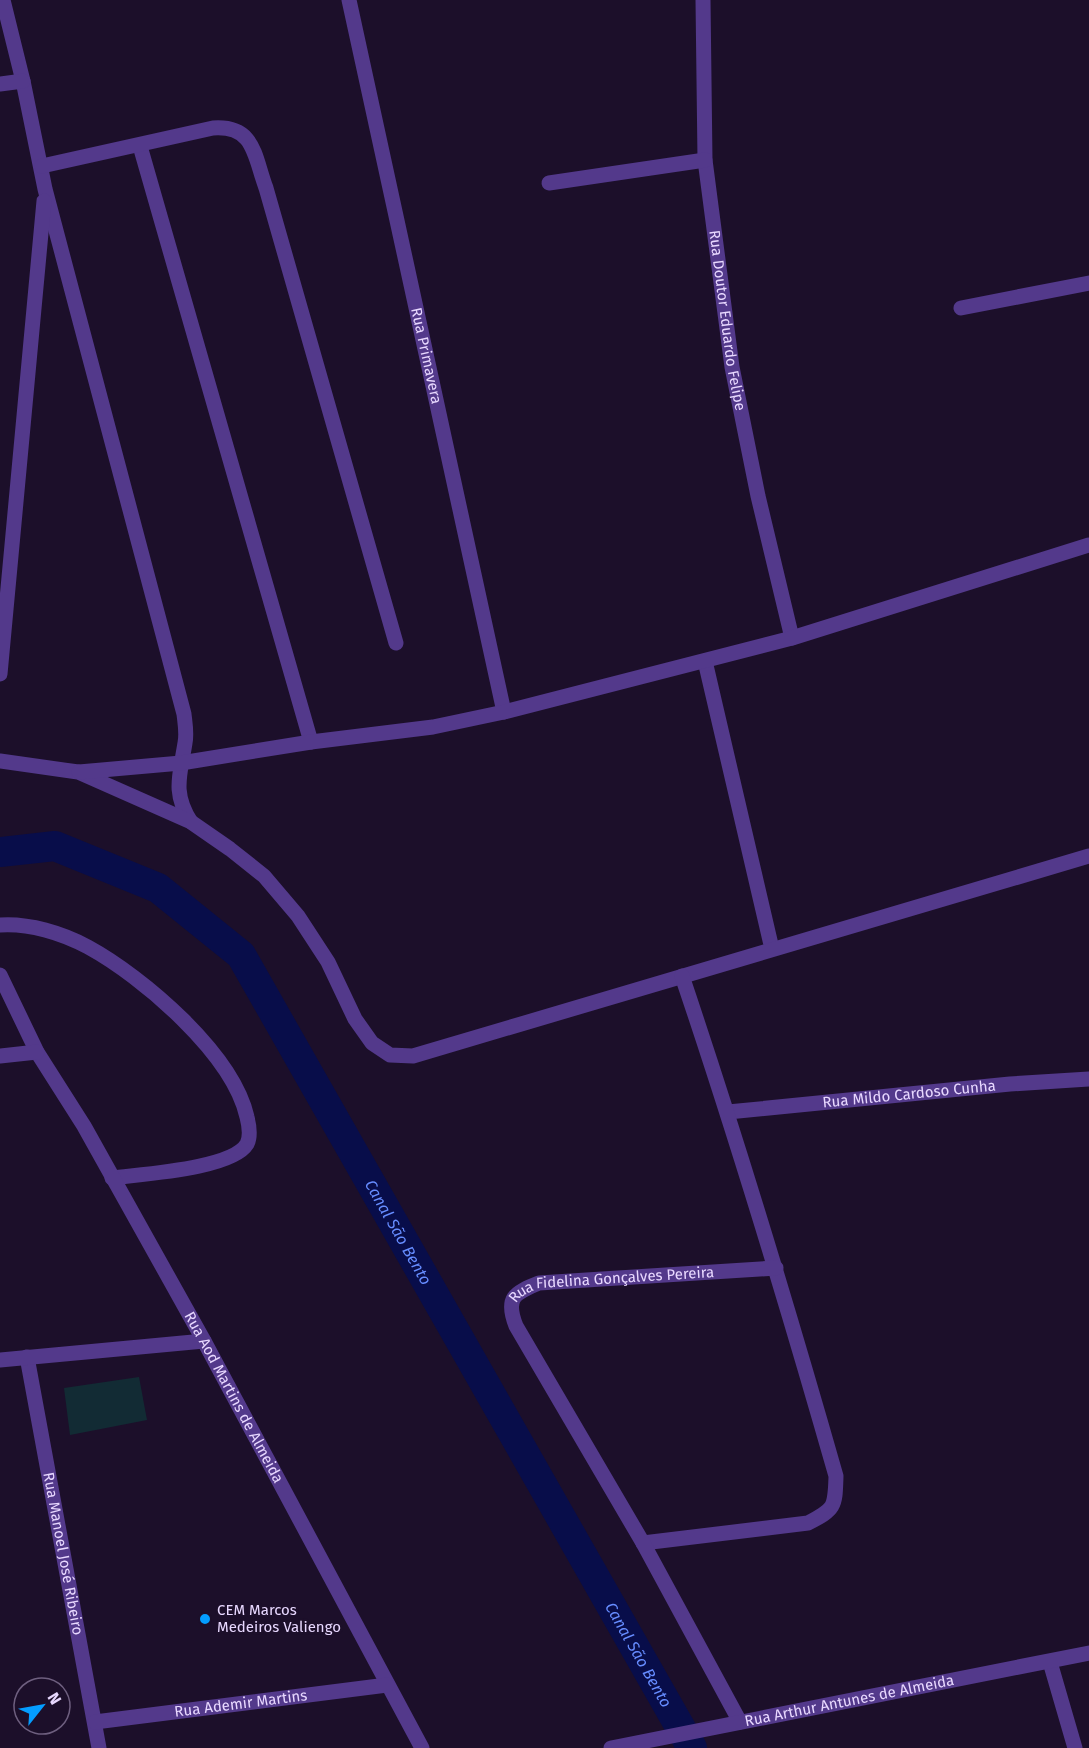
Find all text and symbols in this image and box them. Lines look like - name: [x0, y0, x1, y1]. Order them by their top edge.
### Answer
- street label: Rua Doutor Eduardo Felipe: [705, 229, 750, 412]
- street label: Rua Primavera: [407, 306, 446, 406]
- street label: Rua Mildo Cardoso Cunha: [822, 1076, 997, 1112]
- water label: Canal São Bento: [361, 1176, 436, 1288]
- street label: Rua Fidelina Gonçalves Pereira: [505, 1263, 715, 1306]
- street label: Rua Aod Martins de Almeida: [180, 1308, 287, 1486]
- street label: Rua Manoel José Ribeiro: [39, 1471, 87, 1637]
- water label: Canal São Bento: [601, 1599, 676, 1710]
- place label: CEM Marcos Medeiros Valiengo: [217, 1601, 341, 1636]
- marker: CEM Marcos Medeiros Valiengo: [198, 1612, 212, 1626]
- street label: Rua Arthur Antunes de Almeida: [743, 1671, 956, 1730]
- north arrow: [12, 1676, 72, 1736]
- street label: Rua Ademir Martins: [173, 1686, 308, 1721]
- text: N: [44, 1689, 65, 1708]

